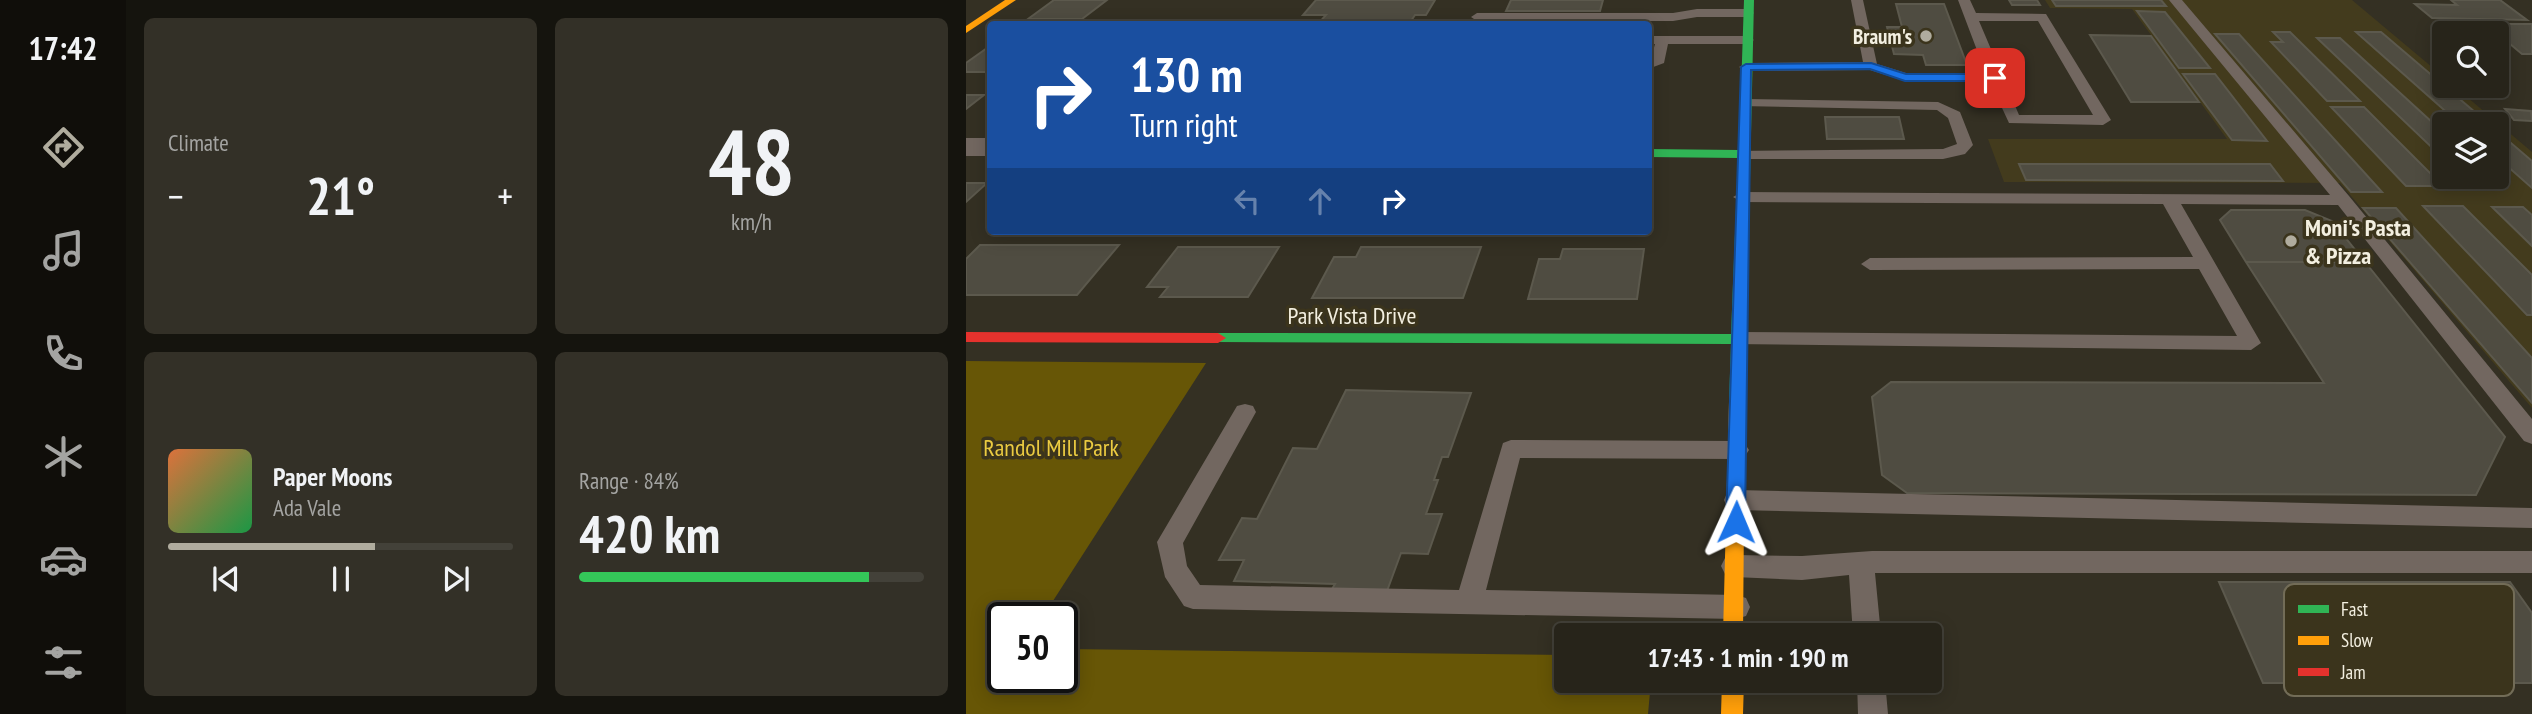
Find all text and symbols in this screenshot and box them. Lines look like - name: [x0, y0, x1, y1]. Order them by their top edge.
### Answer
- map controls: [2432, 21, 2509, 189]
- button: search: [2432, 21, 2509, 98]
- place label: Braum's: [1853, 23, 1912, 50]
- text: 17:42: [28, 27, 98, 69]
- marker: Braum's: [1918, 28, 1934, 44]
- text: 130 m: [1130, 42, 1243, 106]
- pin: [1965, 48, 2025, 108]
- icon: right: [1015, 49, 1106, 140]
- icon: arrive: [1976, 59, 2014, 97]
- text: 48: [708, 102, 795, 220]
- text: Turn right: [1130, 104, 1238, 146]
- button: layers: [2432, 112, 2509, 189]
- icon: directions: [39, 123, 88, 172]
- text: Climate: [168, 128, 229, 157]
- text: 21°: [306, 162, 375, 229]
- text: −: [168, 171, 184, 220]
- text: +: [497, 171, 513, 220]
- icon: left: [1228, 182, 1266, 220]
- icon: ahead: [1301, 182, 1339, 220]
- icon: right: [1374, 182, 1412, 220]
- text: km/h: [731, 207, 772, 236]
- place label: Moni's Pasta & Pizza: [2305, 212, 2411, 271]
- icon: music: [39, 226, 88, 275]
- marker: Moni's Pasta & Pizza: [2283, 233, 2299, 249]
- street label: Park Vista Drive: [1288, 300, 1416, 331]
- icon: phone: [39, 329, 88, 378]
- icon: climate: [39, 432, 88, 481]
- park label: Randol Mill Park: [983, 432, 1119, 463]
- text: Paper Moons: [273, 460, 392, 493]
- text: Range · 84%: [579, 466, 679, 495]
- position arrow: [1699, 485, 1773, 559]
- text: Ada Vale: [273, 493, 341, 522]
- text: 420 km: [579, 500, 720, 567]
- icon: car: [39, 535, 88, 584]
- icon: previous: [207, 560, 245, 598]
- icon: pause: [322, 560, 360, 598]
- icon: next: [437, 560, 475, 598]
- legend: [2284, 584, 2514, 696]
- text: Fast: [2341, 597, 2369, 621]
- speed limit sign: 50: [987, 602, 1078, 693]
- text: Slow: [2341, 628, 2374, 652]
- icon: filters: [39, 638, 88, 687]
- text: 17:43 · 1 min · 190 m: [1648, 641, 1848, 674]
- text: Jam: [2340, 660, 2366, 684]

